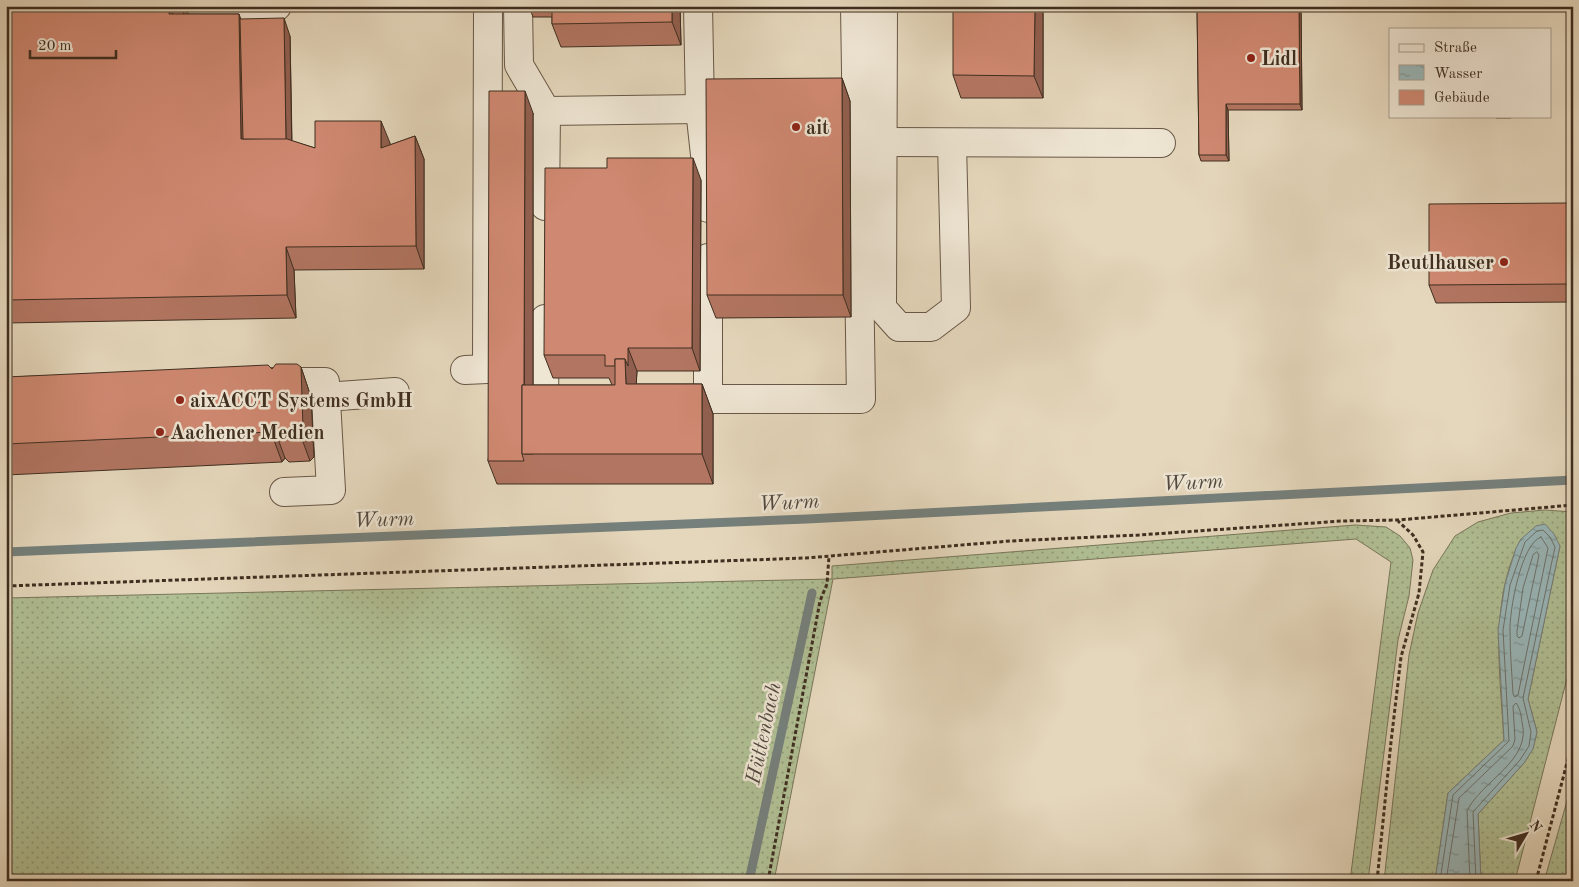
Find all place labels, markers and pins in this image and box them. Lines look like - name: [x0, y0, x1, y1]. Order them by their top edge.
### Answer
- place label: Lidl: [1261, 50, 1297, 70]
- marker: Lidl: [1245, 52, 1257, 64]
- place label: ait: [806, 119, 829, 139]
- marker: ait: [790, 121, 802, 133]
- place label: Beutlhauser: [1387, 254, 1494, 274]
- marker: Beutlhauser: [1498, 256, 1510, 268]
- place label: aixACCT Systems GmbH: [190, 392, 413, 412]
- marker: aixACCT Systems GmbH: [174, 394, 186, 406]
- place label: Aachener Medien: [170, 424, 325, 444]
- marker: Aachener Medien: [154, 426, 166, 438]

